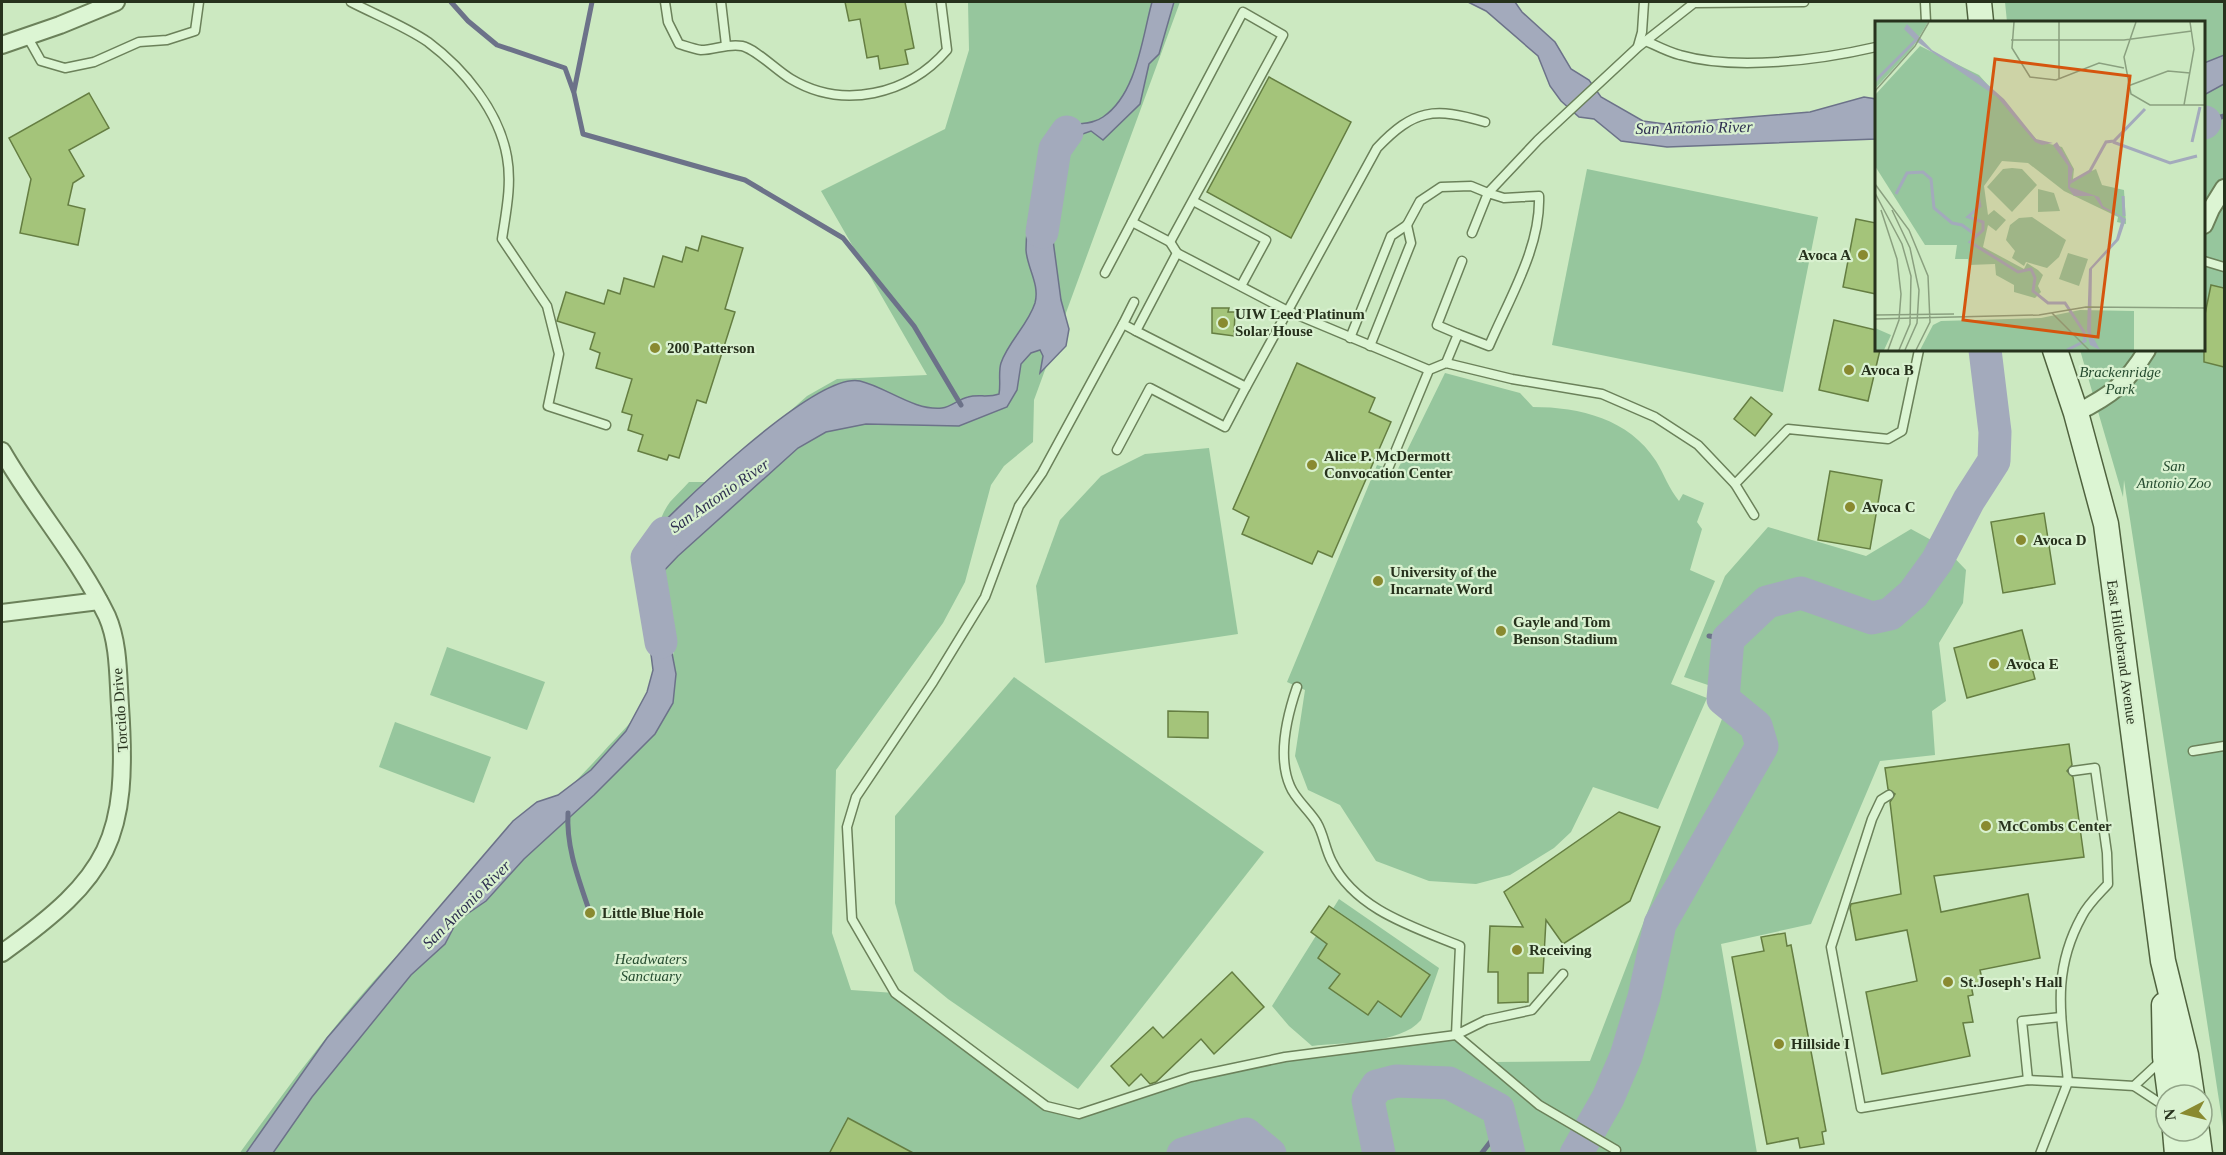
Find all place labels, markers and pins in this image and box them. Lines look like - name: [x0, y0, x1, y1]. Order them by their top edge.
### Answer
- place label: Avoca A: [1798, 247, 1851, 263]
- marker: Avoca A: [1856, 248, 1870, 262]
- place label: UIW Leed Platinum Solar House: [1235, 306, 1365, 339]
- marker: UIW Leed Platinum Solar House: [1216, 316, 1230, 330]
- place label: 200 Patterson: [667, 340, 756, 356]
- marker: 200 Patterson: [648, 341, 662, 355]
- place label: Avoca B: [1861, 362, 1914, 378]
- marker: Avoca B: [1842, 363, 1856, 377]
- place label: Alice P. McDermott Convocation Center: [1324, 448, 1453, 481]
- marker: Alice P. McDermott Convocation Center: [1305, 458, 1319, 472]
- place label: Avoca C: [1862, 499, 1915, 515]
- marker: Avoca C: [1843, 500, 1857, 514]
- place label: Avoca D: [2033, 532, 2087, 548]
- marker: Avoca D: [2014, 533, 2028, 547]
- place label: University of the Incarnate Word: [1390, 564, 1497, 597]
- marker: University of the Incarnate Word: [1371, 574, 1385, 588]
- place label: Gayle and Tom Benson Stadium: [1513, 614, 1618, 647]
- marker: Gayle and Tom Benson Stadium: [1494, 624, 1508, 638]
- place label: Avoca E: [2006, 656, 2059, 672]
- marker: Avoca E: [1987, 657, 2001, 671]
- place label: McCombs Center: [1998, 818, 2112, 834]
- marker: McCombs Center: [1979, 819, 1993, 833]
- place label: Little Blue Hole: [602, 905, 704, 921]
- marker: Little Blue Hole: [583, 906, 597, 920]
- place label: Receiving: [1529, 942, 1592, 958]
- marker: Receiving: [1510, 943, 1524, 957]
- place label: St.Joseph's Hall: [1960, 974, 2063, 990]
- marker: St.Joseph's Hall: [1941, 975, 1955, 989]
- place label: Hillside I: [1791, 1036, 1850, 1052]
- marker: Hillside I: [1772, 1037, 1786, 1051]

